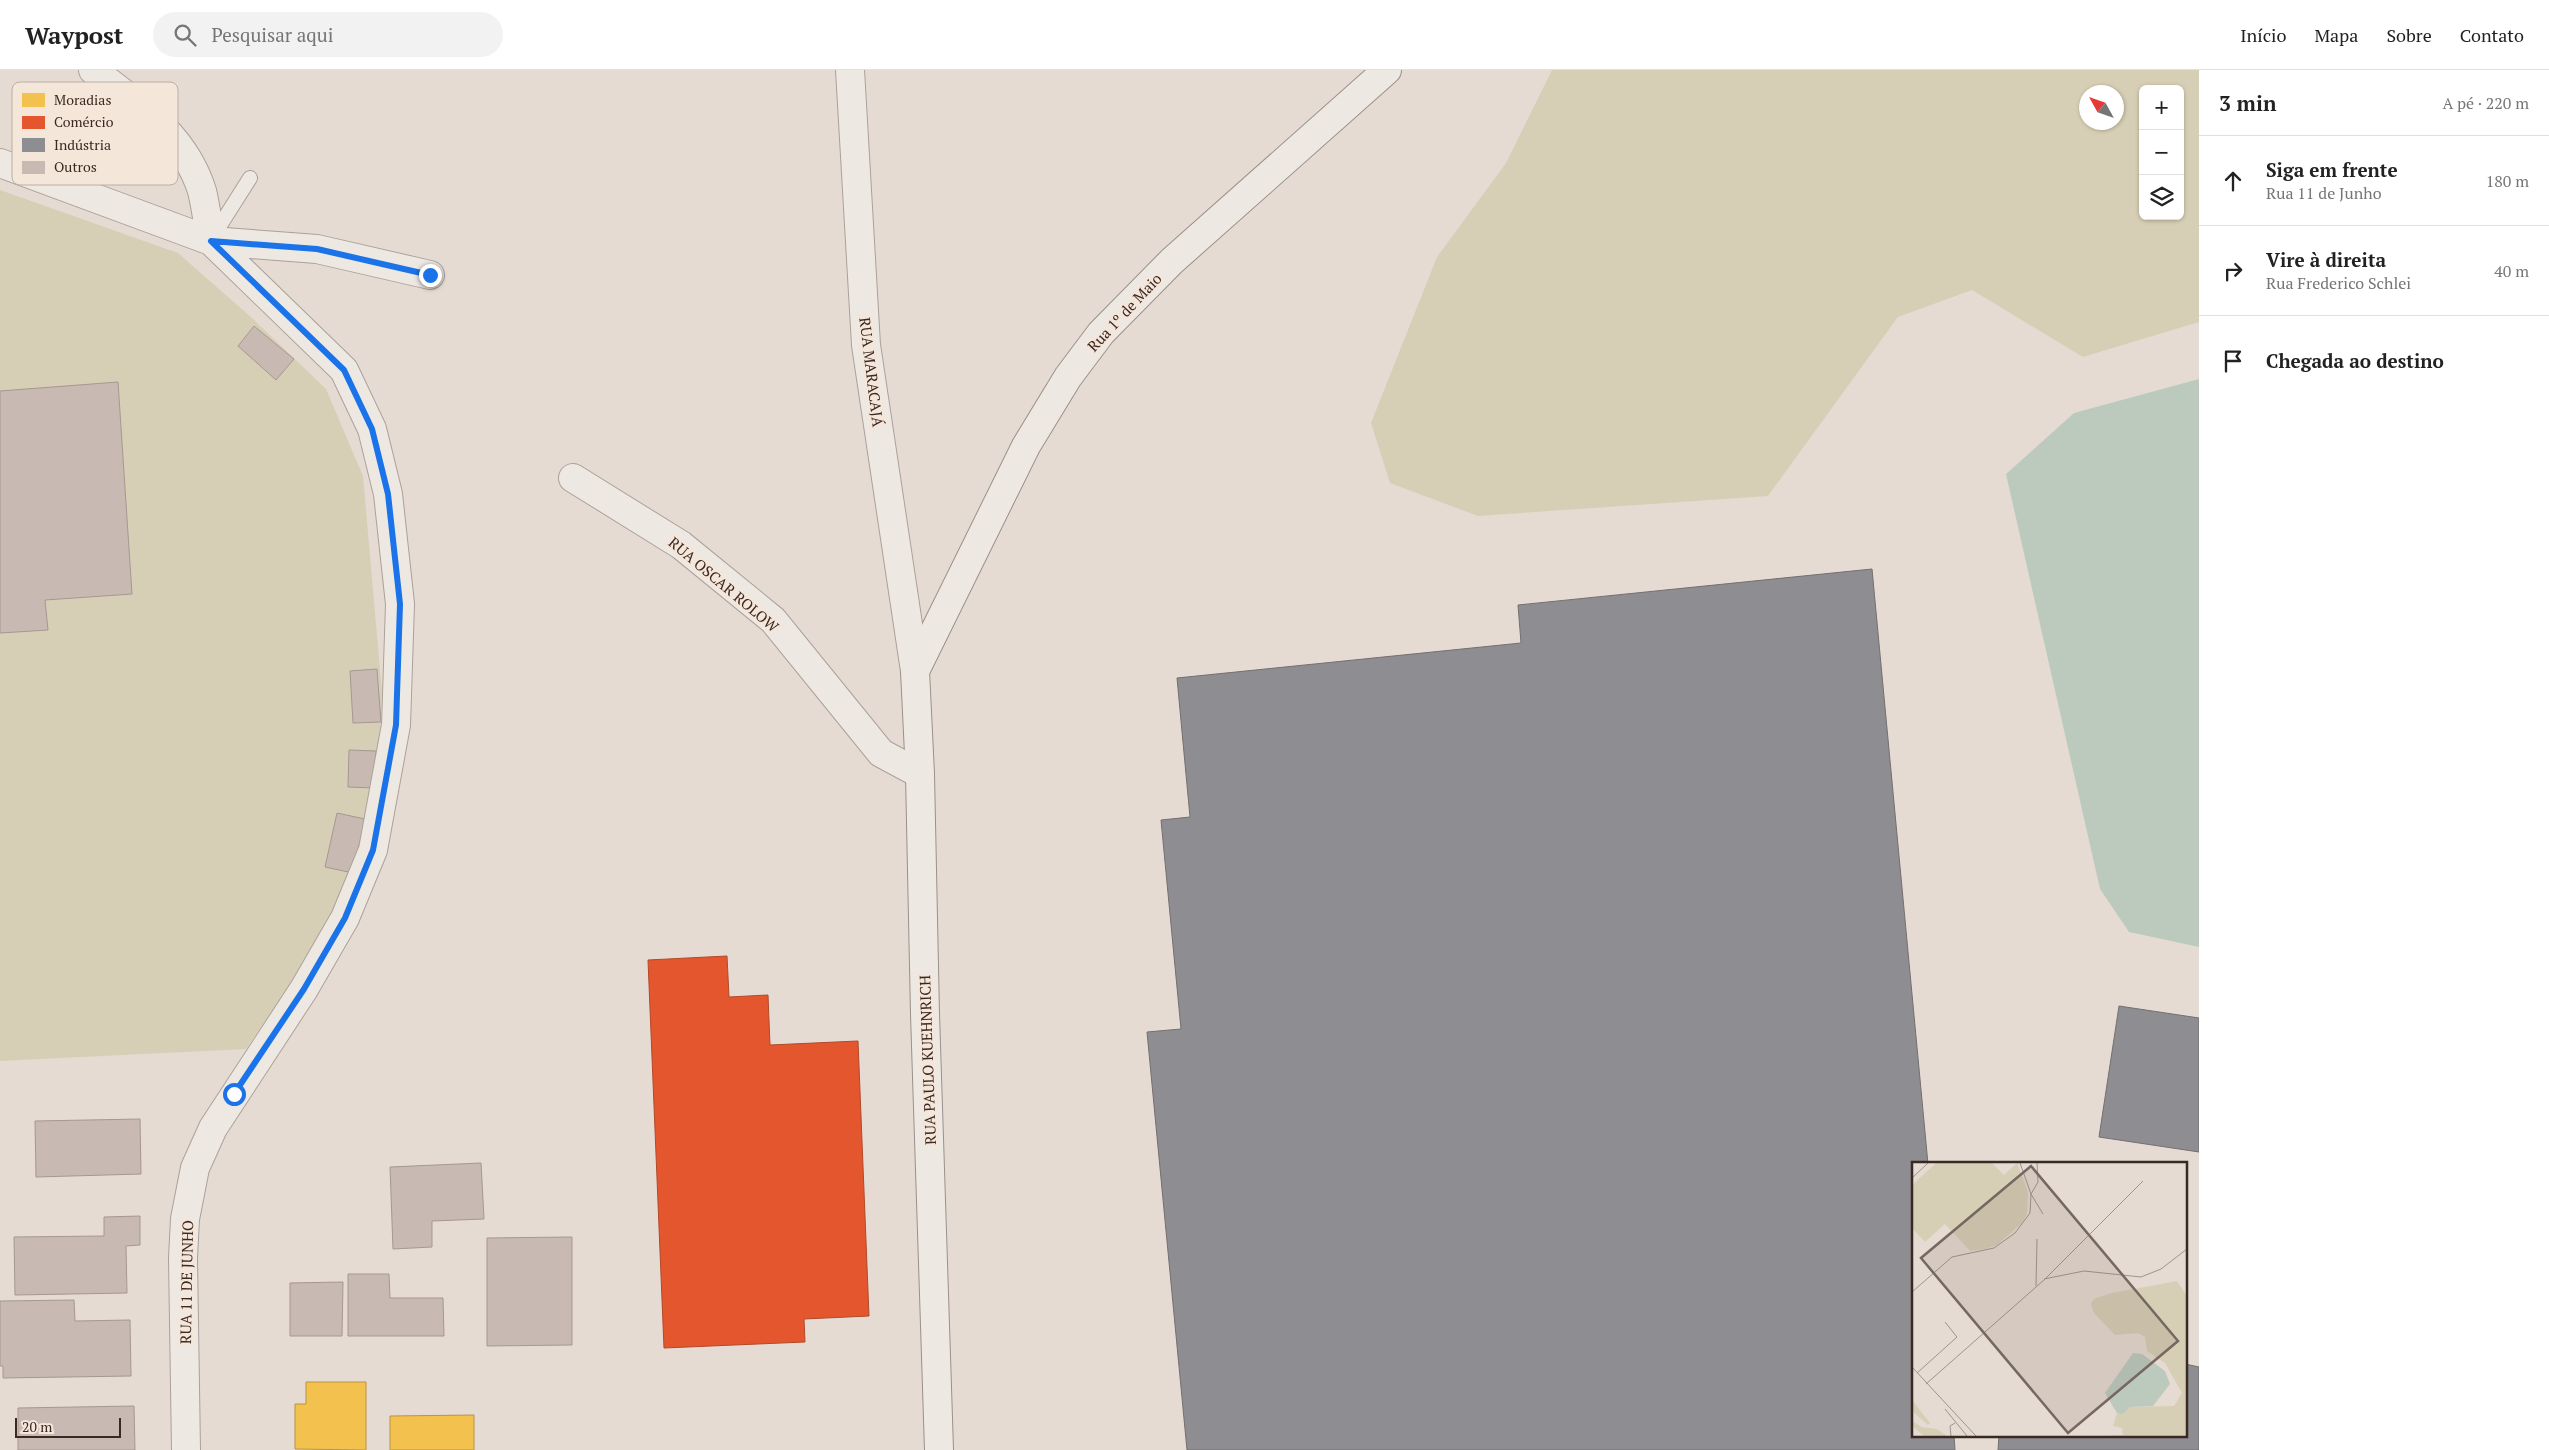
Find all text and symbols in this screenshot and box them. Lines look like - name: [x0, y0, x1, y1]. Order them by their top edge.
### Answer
- search box: [153, 12, 503, 57]
- text: Waypost: [25, 19, 123, 51]
- icon: search: [171, 21, 199, 49]
- text: Pesquisar aqui: [211, 22, 333, 47]
- text: Início: [2240, 23, 2286, 47]
- text: Mapa: [2314, 23, 2358, 47]
- text: Sobre: [2386, 23, 2432, 47]
- text: Contato: [2460, 23, 2524, 47]
- legend: [12, 82, 178, 185]
- north arrow: [2079, 85, 2124, 130]
- map controls: [2139, 85, 2184, 220]
- button: +: [2139, 85, 2184, 130]
- text: 3 min: [2219, 89, 2276, 117]
- text: Moradias: [54, 90, 111, 109]
- text: A pé · 220 m: [2442, 92, 2529, 114]
- text: Comércio: [54, 112, 114, 131]
- button: −: [2139, 130, 2184, 175]
- text: Indústria: [54, 135, 111, 154]
- text: Outros: [54, 157, 97, 176]
- text: Siga em frente: [2266, 157, 2398, 182]
- icon: ahead: [2219, 167, 2247, 195]
- text: 180 m: [2486, 170, 2529, 192]
- button: layers: [2139, 175, 2184, 220]
- text: Rua 11 de Junho: [2266, 182, 2382, 204]
- text: Vire à direita: [2266, 247, 2386, 272]
- icon: right: [2219, 257, 2247, 285]
- text: 40 m: [2494, 260, 2529, 282]
- route end: [419, 264, 442, 287]
- street label: Rua 1º de Maio: [1082, 268, 1166, 356]
- text: Rua Frederico Schlei: [2266, 272, 2411, 294]
- street label: RUA MARACAJÁ: [855, 316, 889, 429]
- icon: arrive: [2219, 347, 2247, 375]
- text: Chegada ao destino: [2266, 348, 2444, 373]
- street label: RUA OSCAR ROLOW: [665, 532, 784, 637]
- street label: RUA PAULO KUEHNRICH: [914, 975, 940, 1145]
- route start: [223, 1083, 246, 1106]
- inset map: [1912, 1162, 2186, 1438]
- street label: RUA 11 DE JUNHO: [175, 1220, 197, 1344]
- scale bar: [15, 1415, 121, 1438]
- text: 20 m: [22, 1417, 52, 1436]

